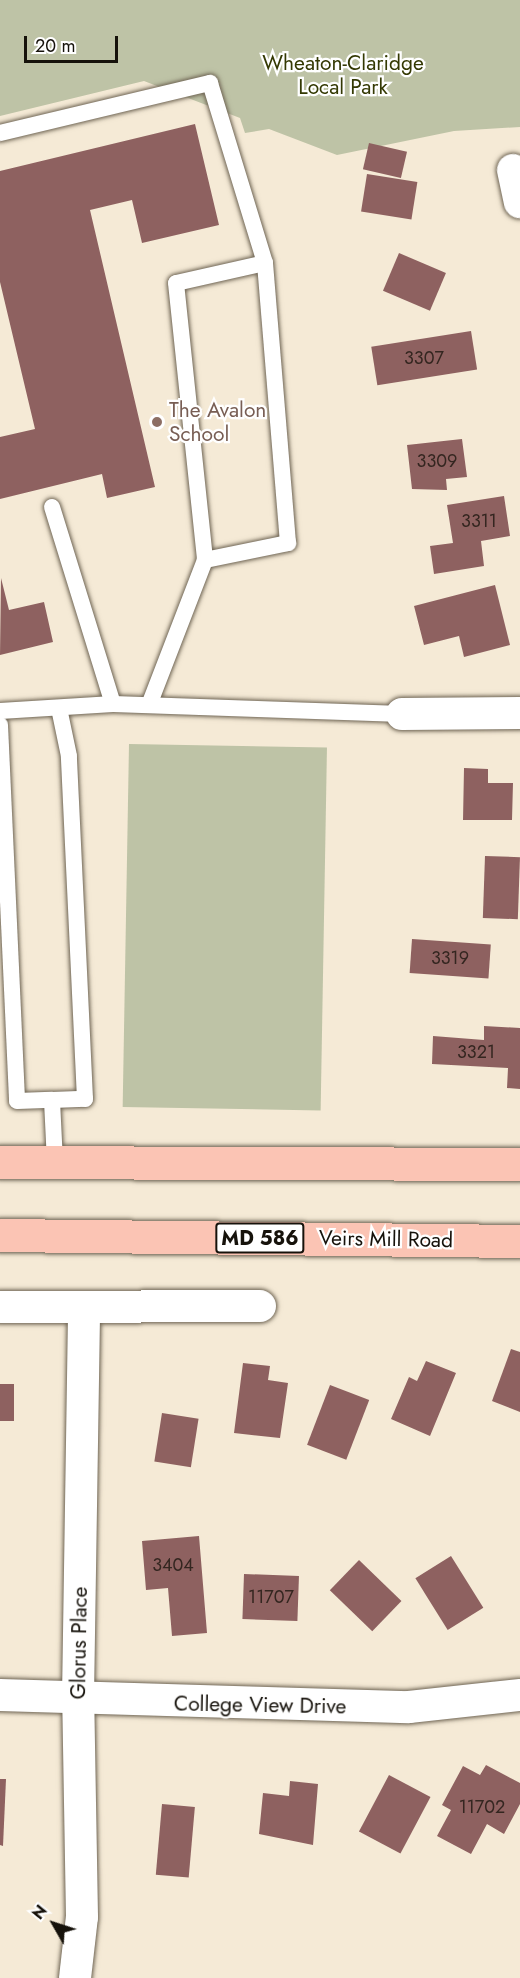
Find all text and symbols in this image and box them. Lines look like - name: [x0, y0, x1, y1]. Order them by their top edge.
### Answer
- scale bar: [27, 24, 122, 62]
- text: 20 m: [35, 33, 75, 59]
- park label: Wheaton-Claridge Local Park: [262, 50, 424, 100]
- house number: 3307: [404, 347, 444, 369]
- place label: The Avalon School: [169, 397, 266, 447]
- marker: The Avalon School: [150, 415, 164, 429]
- house number: 3309: [417, 450, 457, 472]
- house number: 3311: [461, 510, 497, 532]
- house number: 3319: [431, 947, 469, 969]
- house number: 3321: [457, 1041, 495, 1063]
- road number: MD 586: [215, 1221, 305, 1255]
- street label: Veirs Mill Road: [319, 1225, 453, 1253]
- house number: 3404: [152, 1554, 194, 1576]
- street label: Glorus Place: [65, 1586, 93, 1700]
- house number: 11707: [248, 1586, 294, 1608]
- street label: College View Drive: [174, 1691, 346, 1719]
- house number: 11702: [459, 1796, 505, 1818]
- north arrow: [24, 1894, 84, 1954]
- text: N: [27, 1900, 53, 1925]

